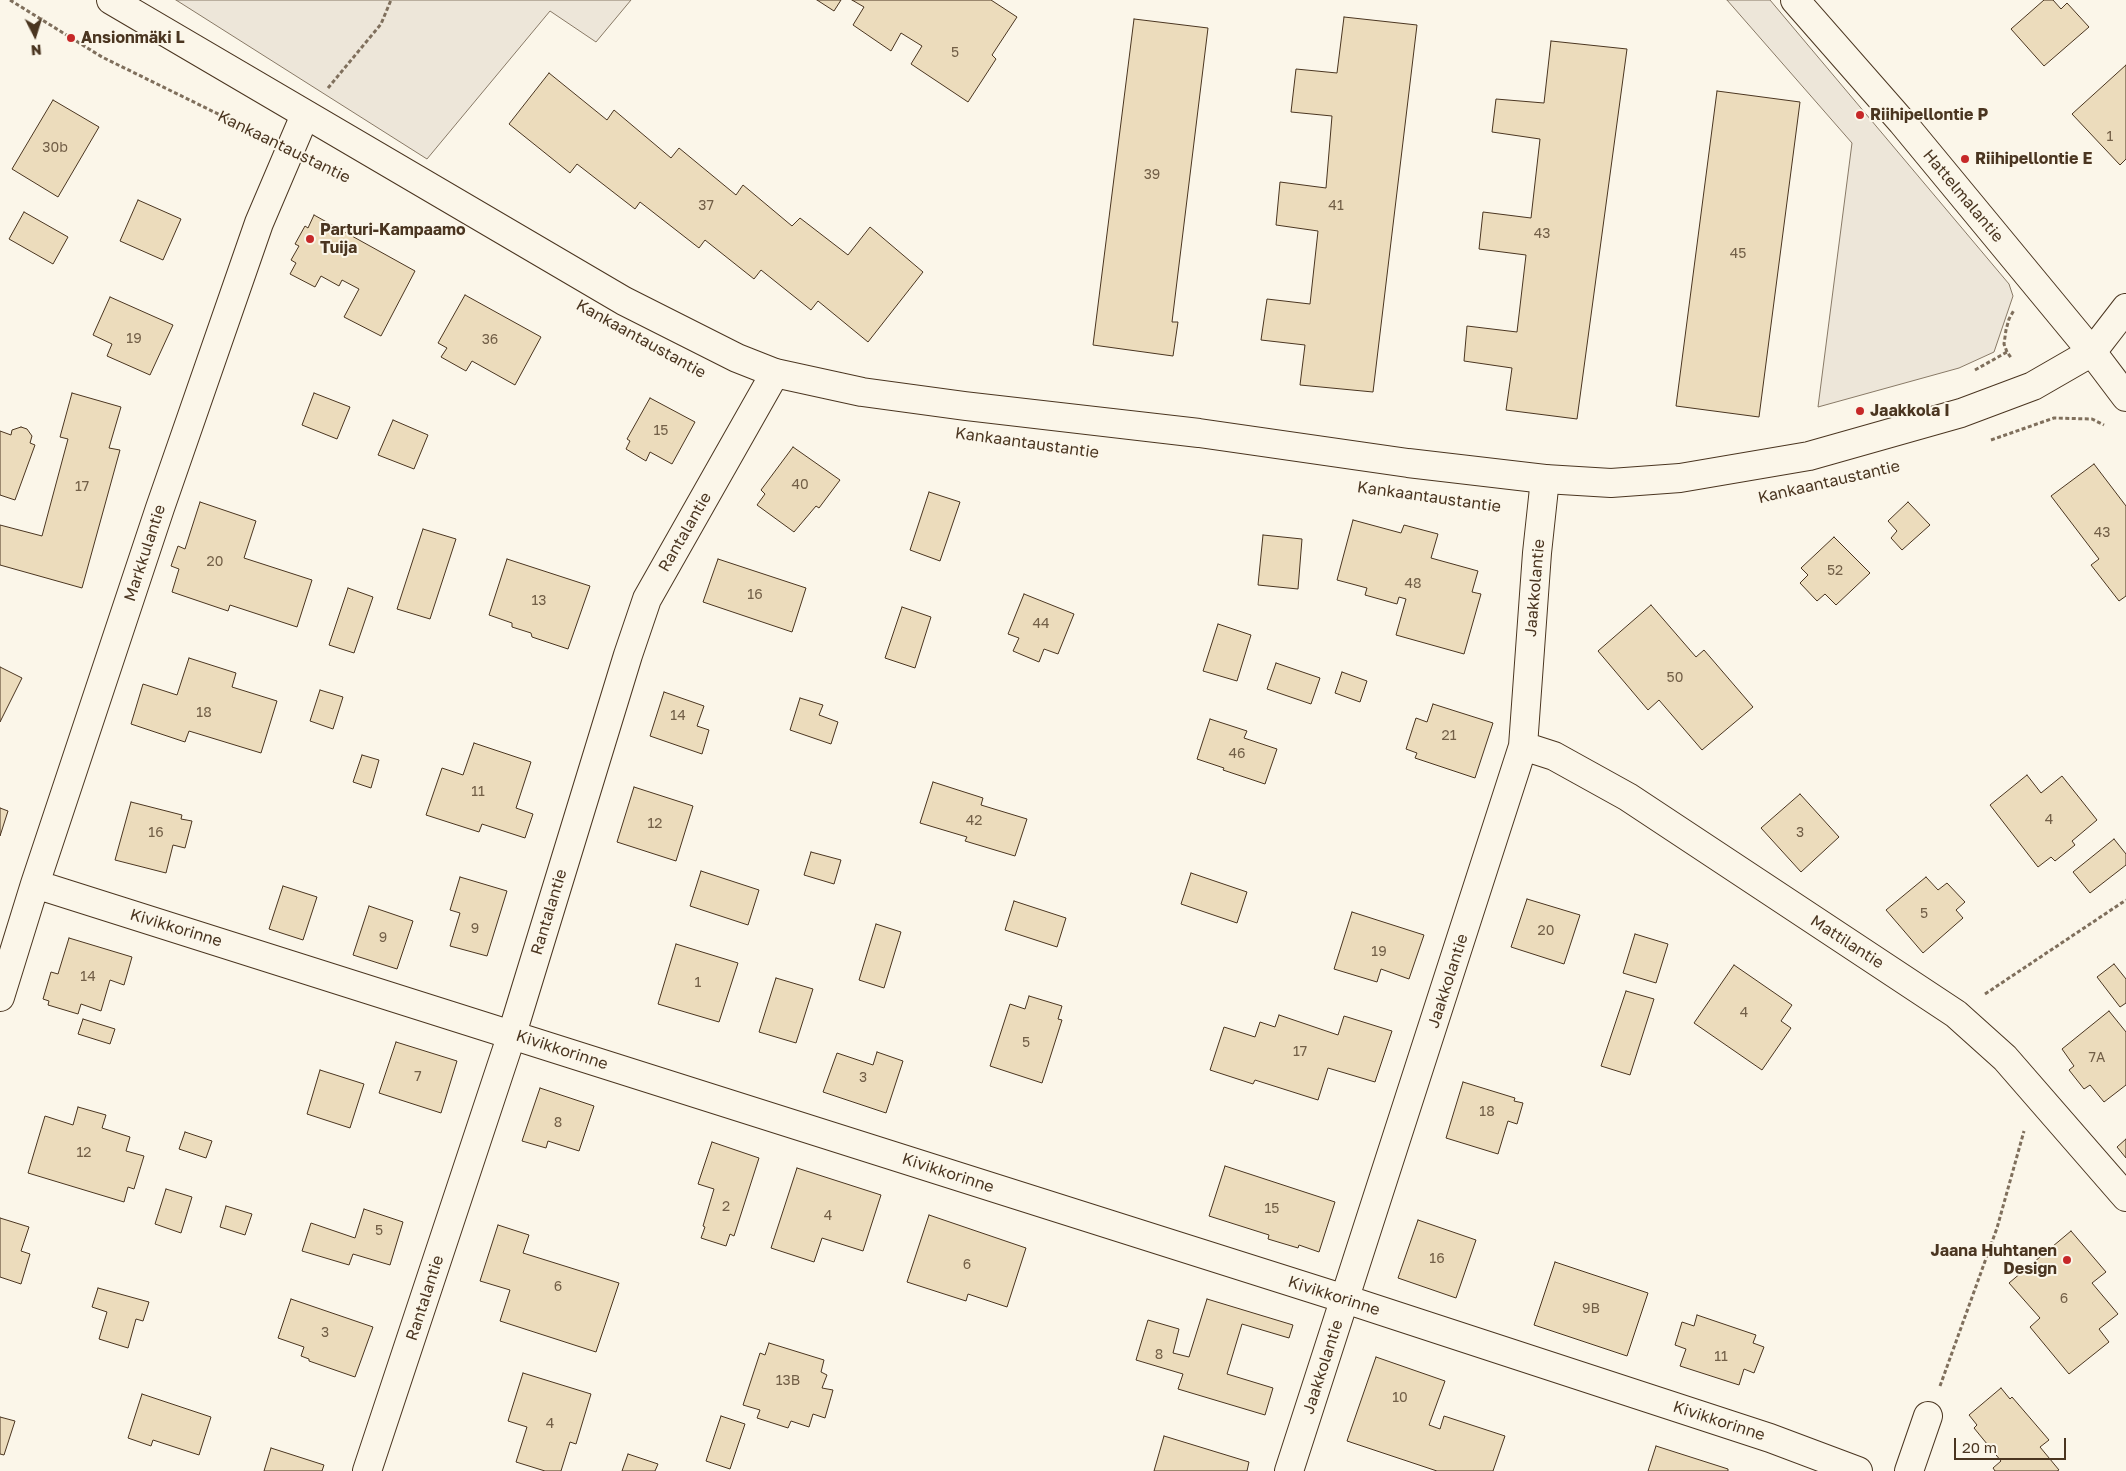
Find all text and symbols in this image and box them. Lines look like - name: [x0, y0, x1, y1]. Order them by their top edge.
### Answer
- north arrow: [10, 10, 60, 60]
- place label: Ansionmäki L: [81, 28, 185, 48]
- marker: Ansionmäki L: [65, 32, 77, 44]
- text: N: [30, 42, 42, 59]
- house number: 5: [951, 45, 959, 61]
- place label: Riihipellontie P: [1870, 105, 1988, 125]
- street label: Kankaantaustantie: [215, 107, 353, 187]
- marker: Riihipellontie P: [1854, 109, 1866, 121]
- house number: 1: [2107, 129, 2113, 145]
- house number: 30b: [42, 140, 68, 156]
- street label: Hattelmalantie: [1919, 146, 2007, 246]
- place label: Riihipellontie E: [1975, 149, 2092, 169]
- marker: Riihipellontie E: [1959, 153, 1971, 165]
- house number: 39: [1144, 167, 1160, 183]
- house number: 37: [698, 198, 714, 214]
- house number: 41: [1328, 198, 1344, 214]
- place label: Parturi-Kampaamo Tuija: [320, 220, 466, 258]
- house number: 43: [1534, 226, 1550, 242]
- marker: Parturi-Kampaamo Tuija: [304, 233, 316, 245]
- house number: 45: [1730, 246, 1746, 262]
- street label: Kankaantaustantie: [573, 295, 709, 383]
- house number: 19: [126, 331, 142, 347]
- house number: 36: [482, 332, 498, 348]
- place label: Jaakkola I: [1870, 401, 1950, 421]
- marker: Jaakkola I: [1854, 405, 1866, 417]
- house number: 15: [654, 423, 668, 439]
- street label: Kankaantaustantie: [954, 423, 1100, 463]
- street label: Kankaantaustantie: [1756, 456, 1902, 508]
- house number: 40: [791, 477, 809, 493]
- street label: Kankaantaustantie: [1356, 477, 1502, 517]
- house number: 17: [75, 479, 89, 495]
- street label: Rantalantie: [655, 489, 715, 575]
- street label: Markkulantie: [120, 502, 170, 604]
- house number: 43: [2094, 525, 2110, 541]
- street label: Jaakkolantie: [1521, 538, 1549, 638]
- house number: 20: [207, 554, 223, 570]
- house number: 52: [1827, 563, 1843, 579]
- house number: 48: [1404, 576, 1422, 592]
- house number: 16: [747, 587, 763, 603]
- house number: 13: [532, 593, 546, 609]
- house number: 44: [1032, 616, 1050, 632]
- house number: 50: [1667, 670, 1683, 686]
- house number: 18: [196, 705, 212, 721]
- house number: 14: [670, 708, 686, 724]
- house number: 21: [1442, 728, 1456, 744]
- house number: 46: [1228, 746, 1246, 762]
- house number: 11: [471, 784, 485, 800]
- house number: 4: [2045, 812, 2053, 828]
- house number: 42: [966, 813, 982, 829]
- house number: 12: [648, 816, 662, 832]
- house number: 16: [148, 825, 164, 841]
- house number: 3: [1796, 825, 1804, 841]
- street label: Rantalantie: [527, 867, 571, 957]
- street label: Kivikkorinne: [128, 905, 224, 951]
- house number: 5: [1920, 906, 1928, 922]
- street label: Mattilantie: [1807, 911, 1887, 973]
- house number: 9: [471, 921, 479, 937]
- house number: 20: [1538, 923, 1554, 939]
- house number: 9: [379, 930, 387, 946]
- street label: Jaakkolantie: [1424, 931, 1472, 1031]
- house number: 19: [1371, 944, 1387, 960]
- house number: 14: [80, 969, 96, 985]
- house number: 1: [695, 975, 701, 991]
- house number: 4: [1740, 1005, 1748, 1021]
- street label: Kivikkorinne: [514, 1026, 610, 1074]
- house number: 5: [1022, 1035, 1030, 1051]
- house number: 17: [1293, 1044, 1307, 1060]
- house number: 7A: [2089, 1050, 2105, 1066]
- house number: 7: [414, 1069, 422, 1085]
- house number: 3: [859, 1070, 867, 1086]
- house number: 18: [1479, 1104, 1495, 1120]
- house number: 8: [554, 1115, 562, 1131]
- house number: 12: [77, 1145, 91, 1161]
- street label: Kivikkorinne: [900, 1149, 996, 1197]
- house number: 2: [722, 1199, 730, 1215]
- house number: 15: [1265, 1201, 1279, 1217]
- house number: 4: [824, 1208, 832, 1224]
- house number: 5: [375, 1223, 383, 1239]
- place label: Jaana Huhtanen Design: [1931, 1241, 2057, 1279]
- house number: 16: [1429, 1251, 1445, 1267]
- street label: Rantalantie: [402, 1253, 448, 1343]
- marker: Jaana Huhtanen Design: [2061, 1254, 2073, 1266]
- house number: 6: [963, 1257, 971, 1273]
- street label: Kivikkorinne: [1286, 1272, 1382, 1320]
- house number: 6: [554, 1279, 562, 1295]
- house number: 6: [2060, 1291, 2068, 1307]
- house number: 9B: [1582, 1301, 1600, 1317]
- street label: Jaakkolantie: [1299, 1317, 1347, 1417]
- house number: 3: [321, 1325, 329, 1341]
- house number: 8: [1155, 1347, 1163, 1363]
- house number: 11: [1714, 1349, 1728, 1365]
- house number: 13B: [776, 1373, 800, 1389]
- house number: 10: [1392, 1390, 1408, 1406]
- street label: Kivikkorinne: [1671, 1397, 1767, 1445]
- house number: 4: [546, 1416, 554, 1432]
- scale bar: [1956, 1428, 2068, 1460]
- text: 20 m: [1962, 1438, 1997, 1456]

